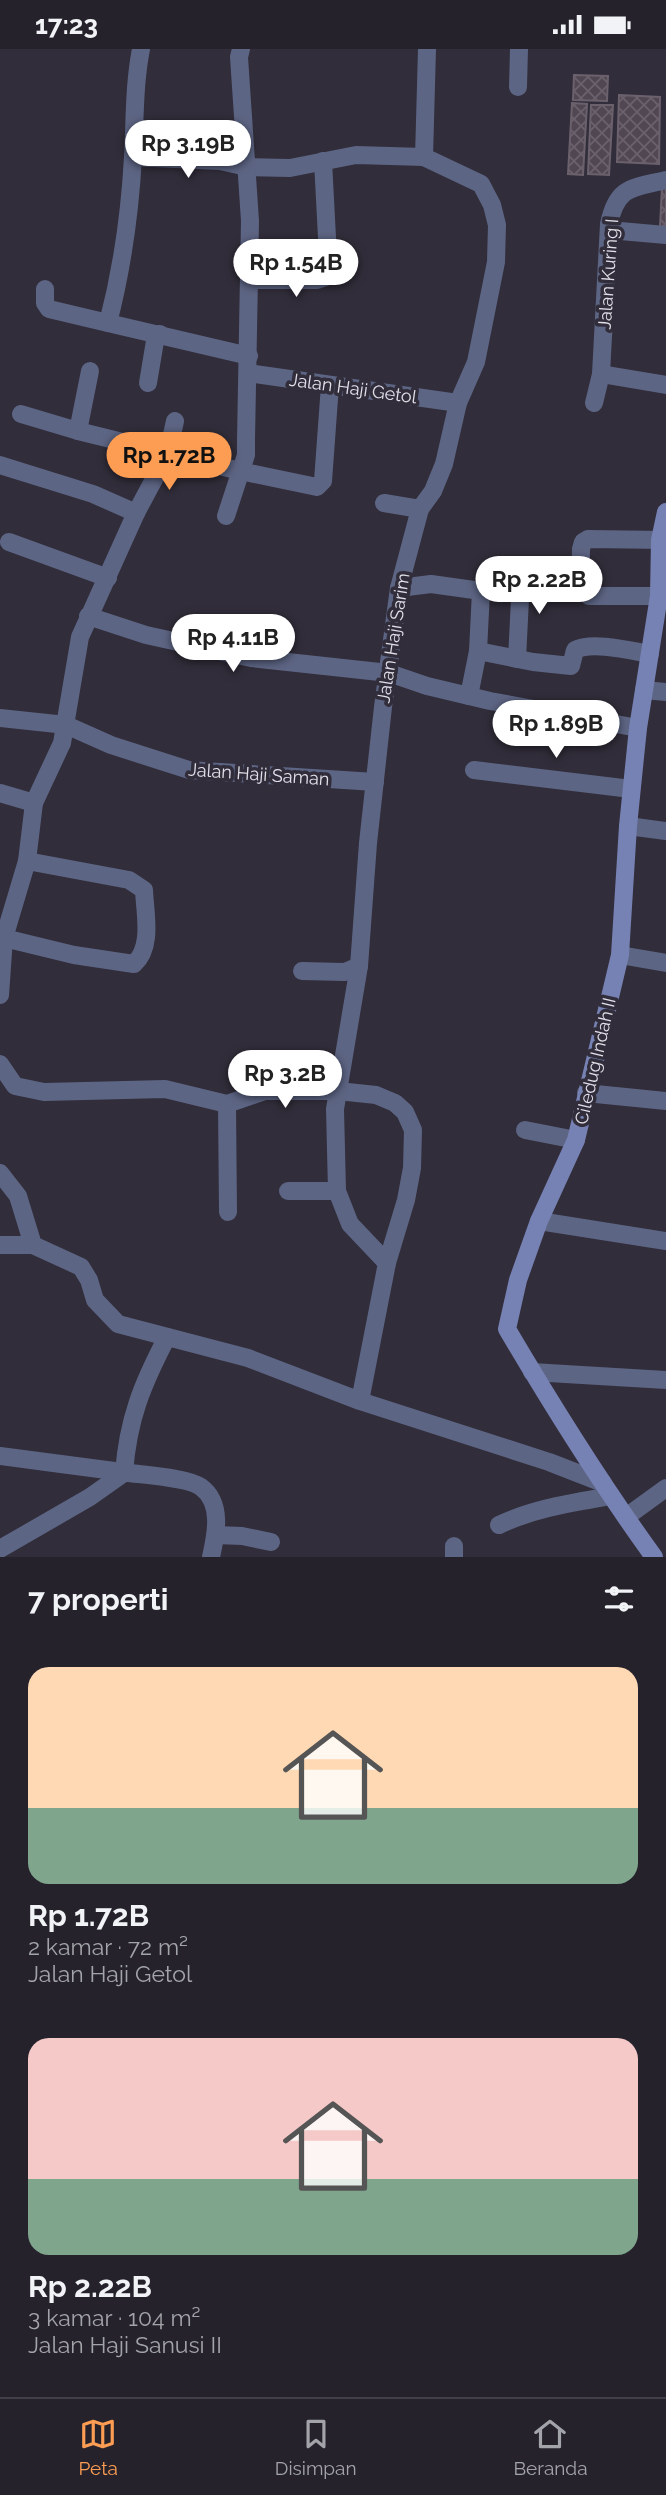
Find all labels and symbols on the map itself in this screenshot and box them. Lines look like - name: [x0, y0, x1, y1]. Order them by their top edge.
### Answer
- pin: Rp 3.19B: [116, 121, 260, 180]
- street label: Jalan Kuring I: [594, 218, 622, 330]
- pin: Rp 1.54B: [224, 239, 368, 299]
- street label: Jalan Haji Getol: [288, 369, 418, 407]
- pin: Rp 1.72B: [97, 433, 241, 492]
- pin: Rp 2.22B: [467, 557, 611, 616]
- street label: Jalan Haji Sarim: [372, 572, 414, 704]
- pin: Rp 4.11B: [161, 615, 305, 674]
- pin: Rp 1.89B: [484, 701, 628, 760]
- street label: Jalan Haji Saman: [188, 759, 330, 789]
- street label: Ciledug Indah II: [570, 996, 620, 1126]
- pin: Rp 3.2B: [220, 1051, 350, 1110]

